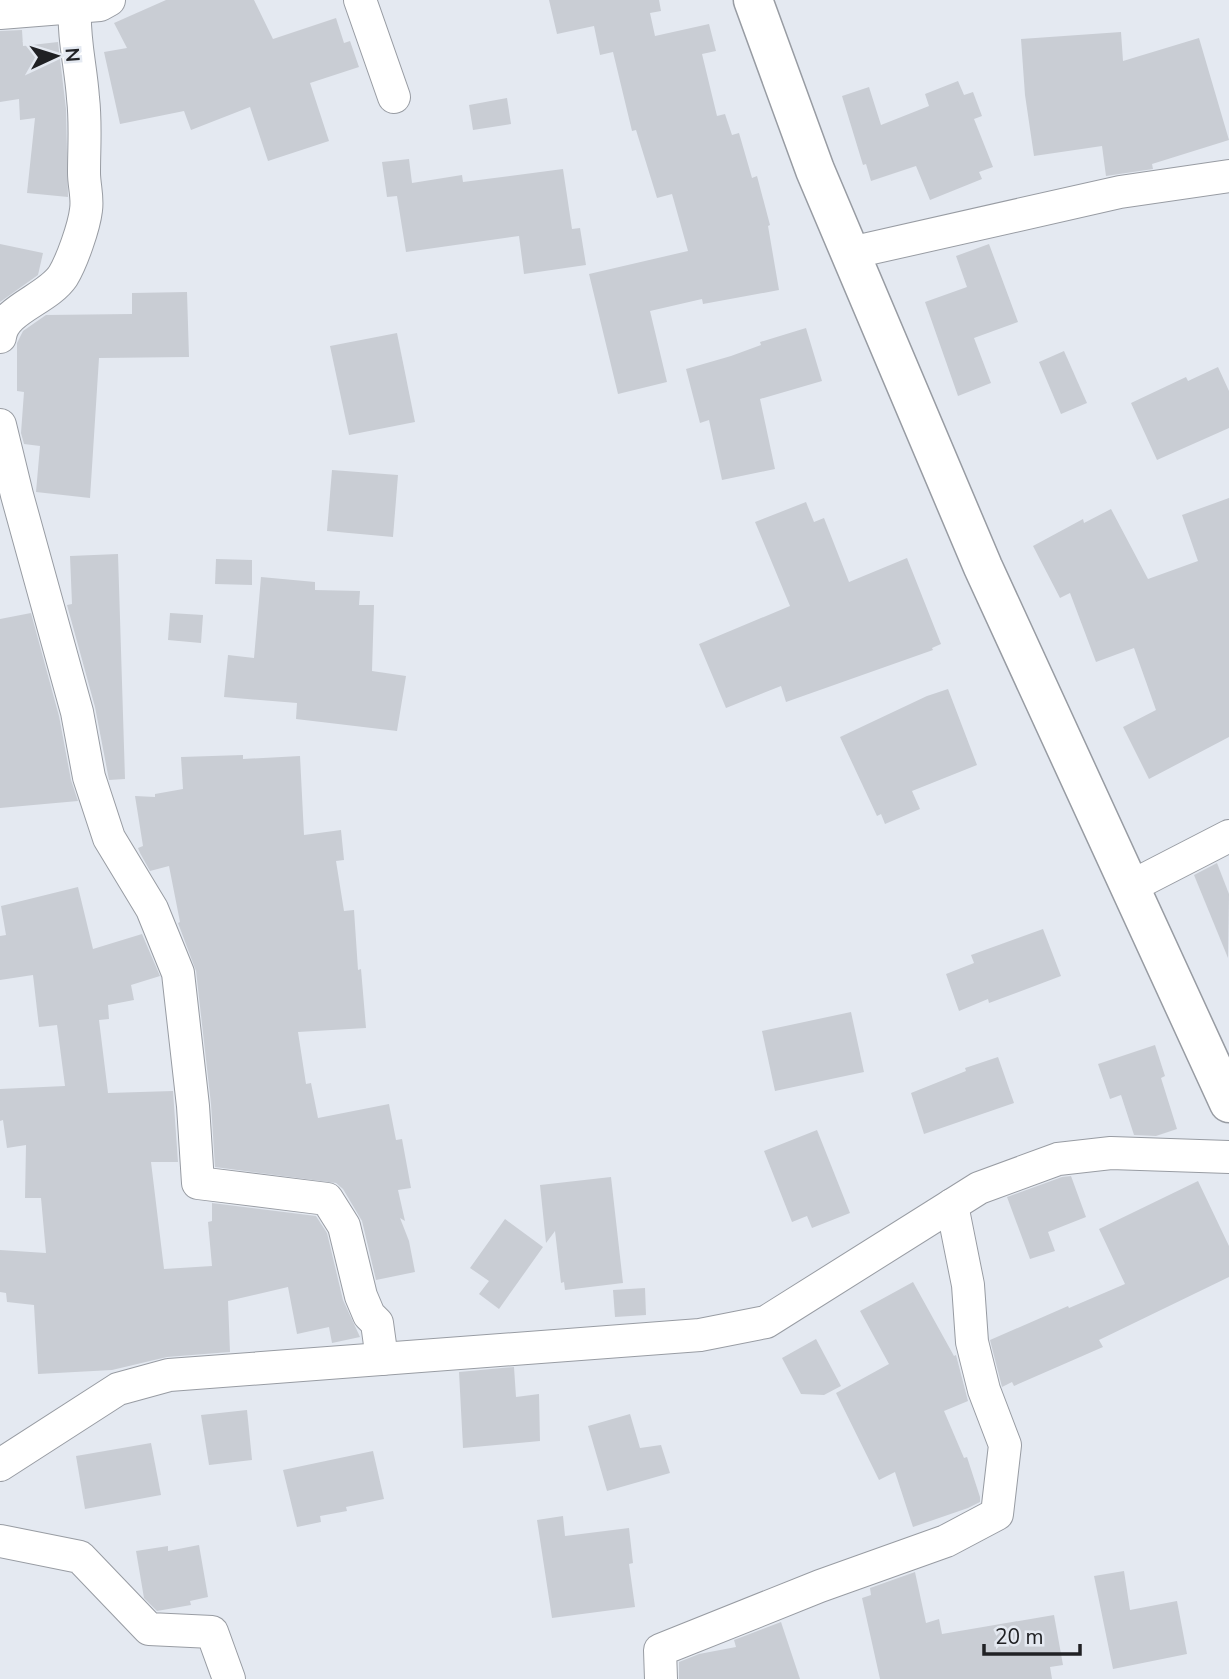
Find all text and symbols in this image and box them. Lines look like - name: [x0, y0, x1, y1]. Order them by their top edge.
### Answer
- north arrow: [21, 21, 91, 91]
- text: N: [58, 47, 85, 63]
- scale bar: [984, 1612, 1080, 1656]
- text: 20 m: [995, 1623, 1044, 1651]

